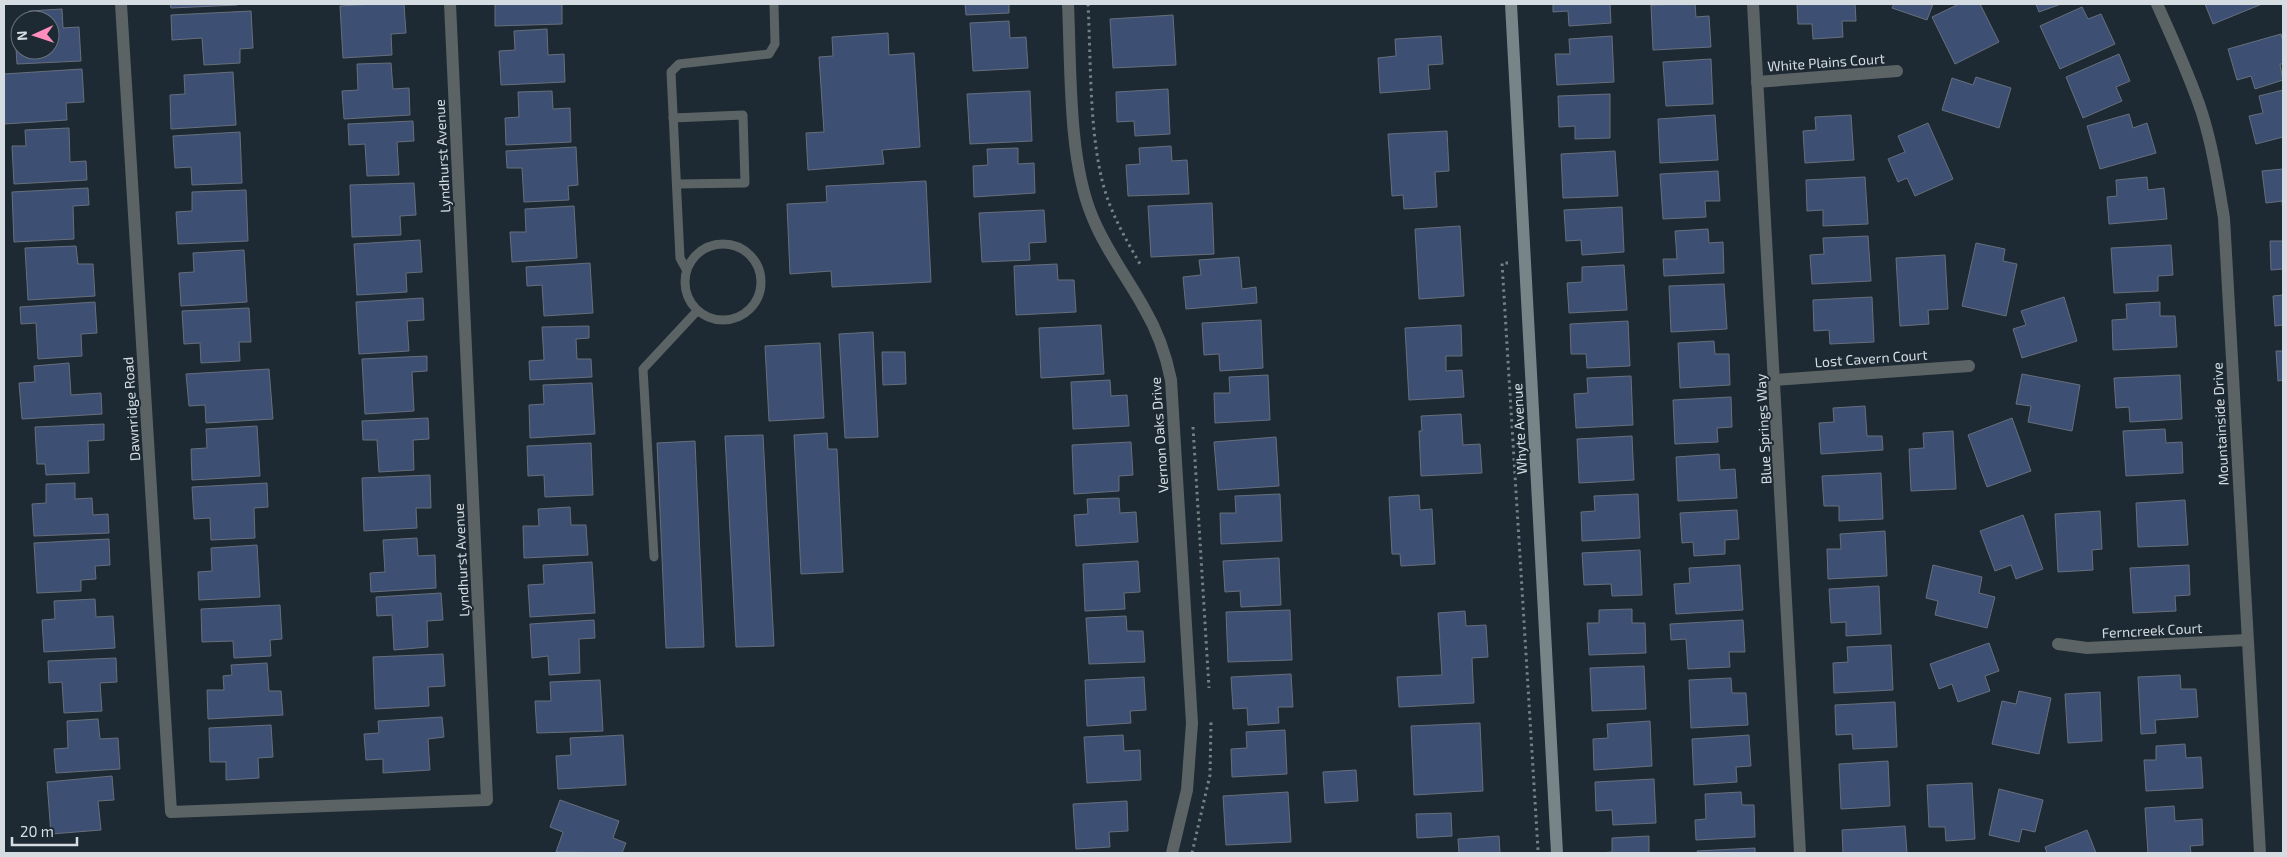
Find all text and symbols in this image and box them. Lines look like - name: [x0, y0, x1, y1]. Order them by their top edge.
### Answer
- north arrow: [10, 10, 60, 60]
- text: N: [13, 30, 30, 41]
- street label: White Plains Court: [1767, 49, 1885, 75]
- street label: Lyndhurst Avenue: [431, 99, 453, 213]
- street label: Lost Cavern Court: [1814, 346, 1928, 370]
- street label: Dawnridge Road: [119, 356, 143, 462]
- street label: Mountainside Drive: [2208, 362, 2232, 486]
- street label: Blue Springs Way: [1752, 373, 1774, 485]
- street label: Vernon Oaks Drive: [1146, 376, 1172, 494]
- street label: Whyte Avenue: [1508, 383, 1530, 475]
- street label: Lyndhurst Avenue: [450, 503, 472, 617]
- street label: Ferncreek Court: [2101, 619, 2203, 641]
- scale bar: [12, 814, 78, 846]
- text: 20 m: [20, 822, 54, 840]

